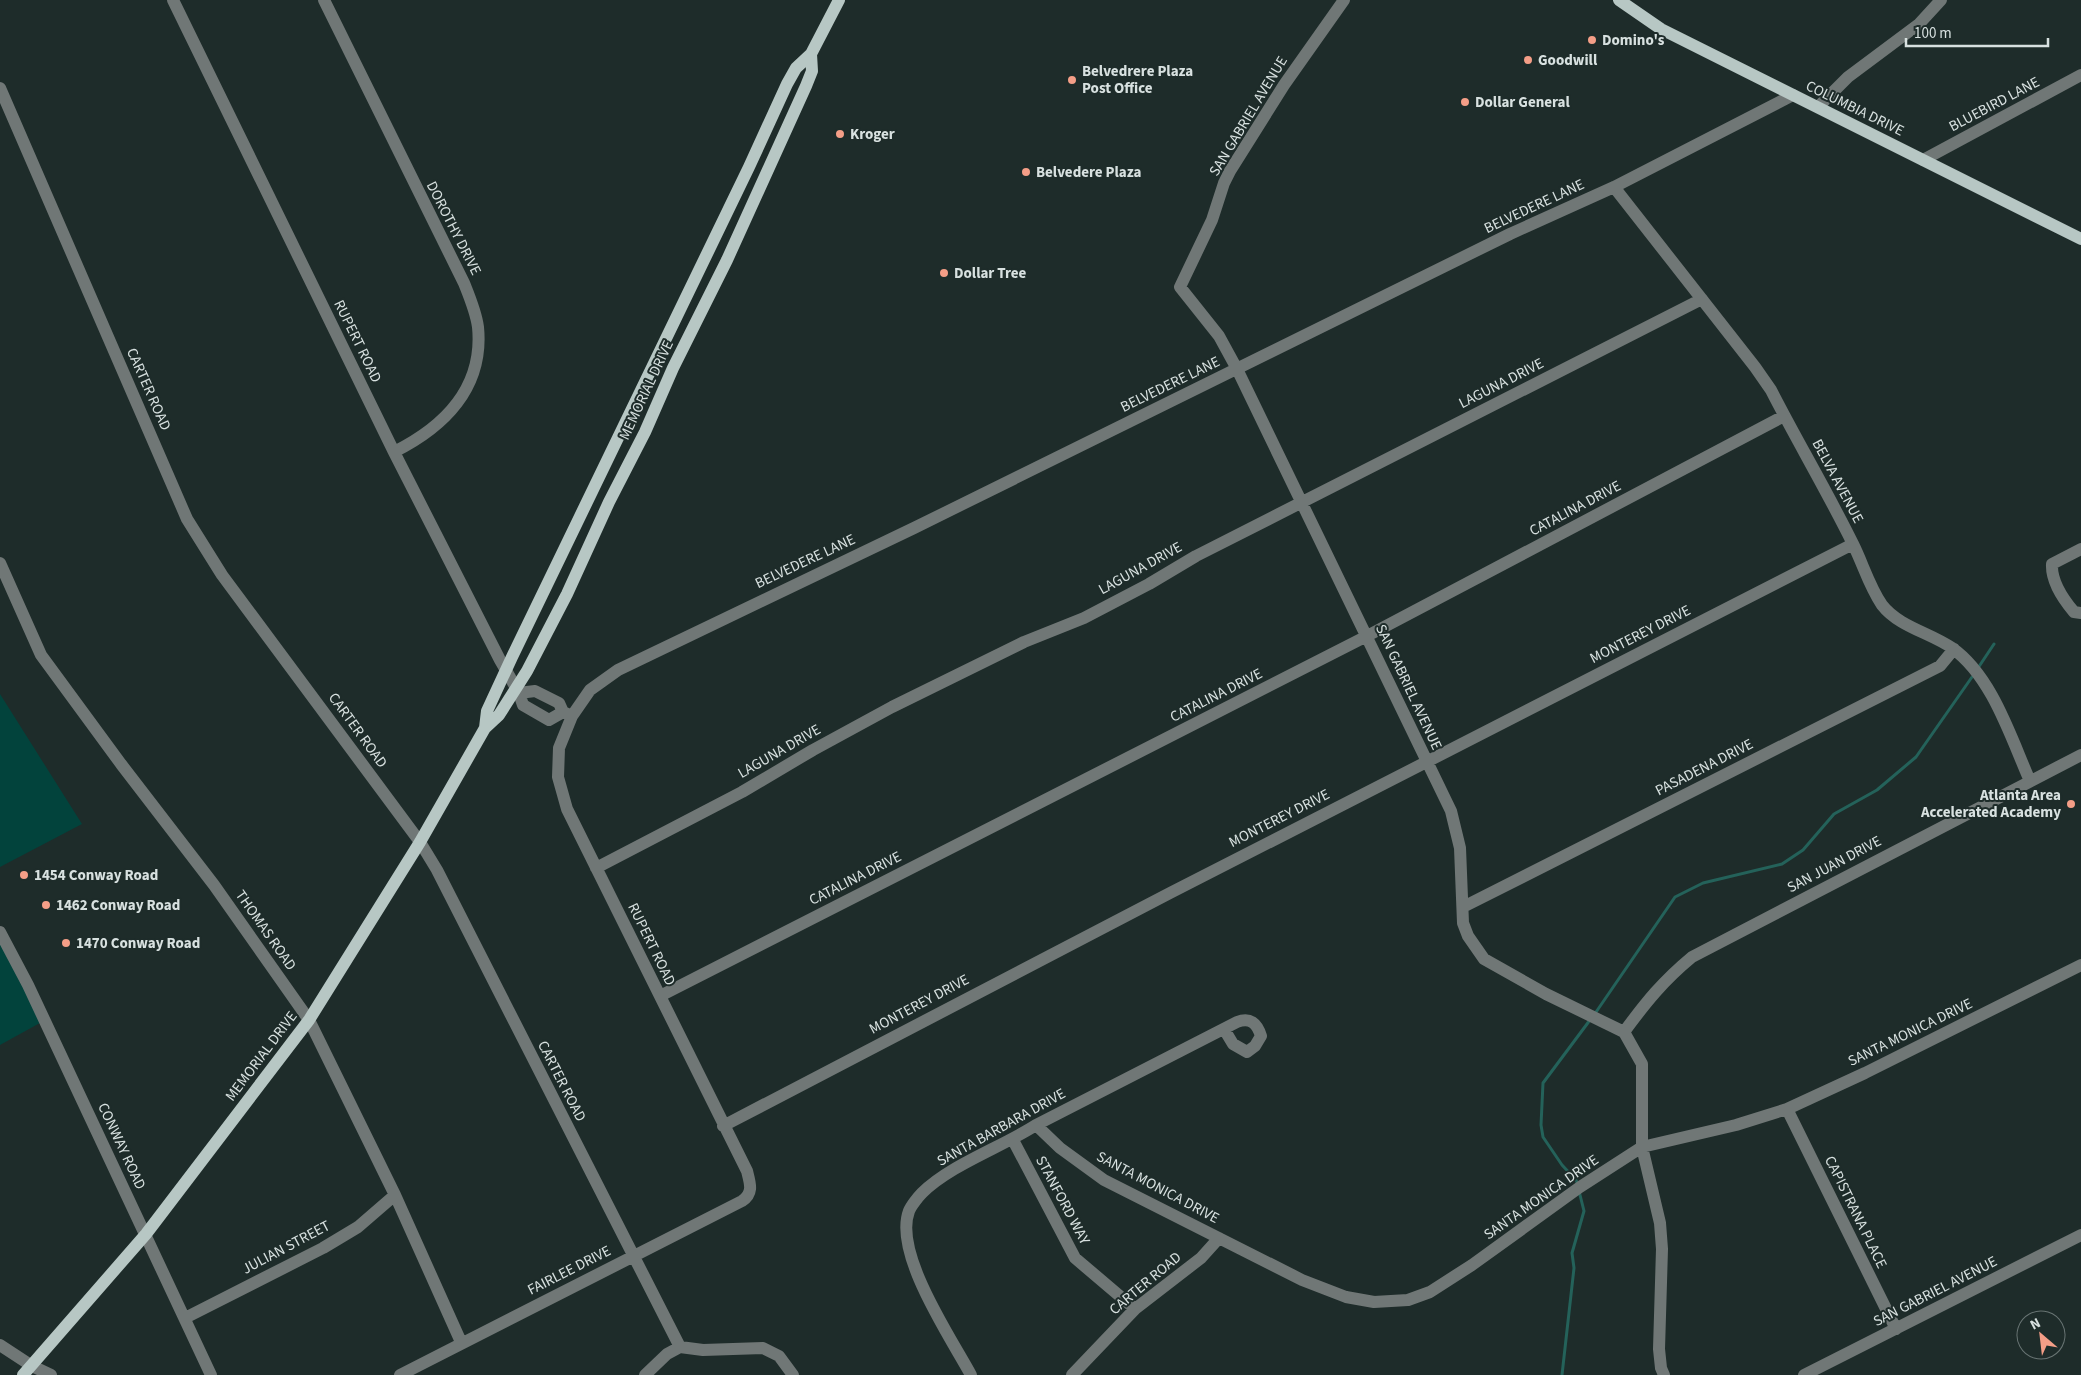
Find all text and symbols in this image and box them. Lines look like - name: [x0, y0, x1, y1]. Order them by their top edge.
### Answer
- scale bar: [1906, 15, 2048, 47]
- text: 100 m: [1914, 23, 1952, 44]
- place label: Domino's: [1602, 30, 1665, 51]
- marker: Domino's: [1586, 34, 1598, 46]
- place label: Goodwill: [1538, 50, 1598, 71]
- street label: SAN GABRIEL AVENUE: [1204, 52, 1293, 180]
- marker: Goodwill: [1522, 54, 1534, 66]
- place label: Belvedrere Plaza Post Office: [1082, 61, 1193, 99]
- street label: BLUEBIRD LANE: [1945, 72, 2043, 137]
- marker: Belvedrere Plaza Post Office: [1066, 74, 1078, 86]
- street label: COLUMBIA DRIVE: [1802, 76, 1907, 141]
- place label: Dollar General: [1475, 92, 1570, 113]
- marker: Dollar General: [1459, 96, 1471, 108]
- place label: Kroger: [850, 124, 895, 145]
- marker: Kroger: [834, 128, 846, 140]
- place label: Belvedere Plaza: [1036, 162, 1141, 183]
- marker: Belvedere Plaza: [1020, 166, 1032, 178]
- street label: BELVEDERE LANE: [1481, 174, 1588, 239]
- street label: DOROTHY DRIVE: [421, 178, 486, 279]
- place label: Dollar Tree: [954, 263, 1027, 284]
- marker: Dollar Tree: [938, 267, 950, 279]
- street label: RUPERT ROAD: [328, 296, 387, 386]
- street label: MEMORIAL DRIVE: [614, 337, 679, 444]
- street label: CARTER ROAD: [121, 345, 176, 434]
- street label: BELVEDERE LANE: [1117, 351, 1224, 418]
- street label: LAGUNA DRIVE: [1455, 353, 1547, 414]
- street label: BELVA AVENUE: [1807, 436, 1869, 527]
- street label: CATALINA DRIVE: [1526, 475, 1625, 541]
- street label: BELVEDERE LANE: [752, 529, 859, 594]
- street label: LAGUNA DRIVE: [1095, 537, 1186, 600]
- street label: MONTEREY DRIVE: [1586, 600, 1694, 669]
- street label: SAN GABRIEL AVENUE: [1370, 621, 1447, 754]
- street label: CATALINA DRIVE: [1167, 663, 1266, 728]
- street label: CARTER ROAD: [323, 688, 392, 772]
- street label: LAGUNA DRIVE: [734, 719, 825, 784]
- street label: PASADENA DRIVE: [1652, 734, 1757, 801]
- street label: MONTEREY DRIVE: [1225, 784, 1333, 853]
- place label: Atlanta Area Accelerated Academy: [1920, 785, 2061, 823]
- marker: Atlanta Area Accelerated Academy: [2065, 798, 2077, 810]
- street label: SAN JUAN DRIVE: [1784, 831, 1885, 898]
- street label: CATALINA DRIVE: [806, 846, 905, 911]
- place label: 1454 Conway Road: [34, 865, 158, 886]
- marker: 1454 Conway Road: [18, 869, 30, 881]
- street label: THOMAS ROAD: [230, 886, 301, 975]
- place label: 1462 Conway Road: [56, 895, 180, 916]
- marker: 1462 Conway Road: [40, 899, 52, 911]
- street label: RUPERT ROAD: [622, 899, 681, 989]
- place label: 1470 Conway Road: [76, 933, 200, 954]
- marker: 1470 Conway Road: [60, 937, 72, 949]
- street label: MONTEREY DRIVE: [866, 969, 973, 1040]
- street label: SANTA MONICA DRIVE: [1844, 993, 1976, 1072]
- street label: MEMORIAL DRIVE: [221, 1007, 302, 1106]
- street label: CARTER ROAD: [532, 1037, 591, 1125]
- street label: SANTA BARBARA DRIVE: [933, 1083, 1069, 1171]
- street label: CONWAY ROAD: [92, 1099, 151, 1193]
- street label: SANTA MONICA DRIVE: [1093, 1146, 1223, 1229]
- street label: SANTA MONICA DRIVE: [1480, 1150, 1603, 1245]
- street label: STANFORD WAY: [1030, 1152, 1095, 1249]
- street label: CAPISTRANA PLACE: [1819, 1152, 1892, 1272]
- street label: JULIAN STREET: [238, 1215, 334, 1280]
- street label: FAIRLEE DRIVE: [524, 1240, 615, 1300]
- street label: CARTER ROAD: [1105, 1247, 1186, 1320]
- street label: SAN GABRIEL AVENUE: [1870, 1251, 2001, 1332]
- north arrow: [2016, 1310, 2066, 1360]
- text: N: [2027, 1313, 2044, 1335]

